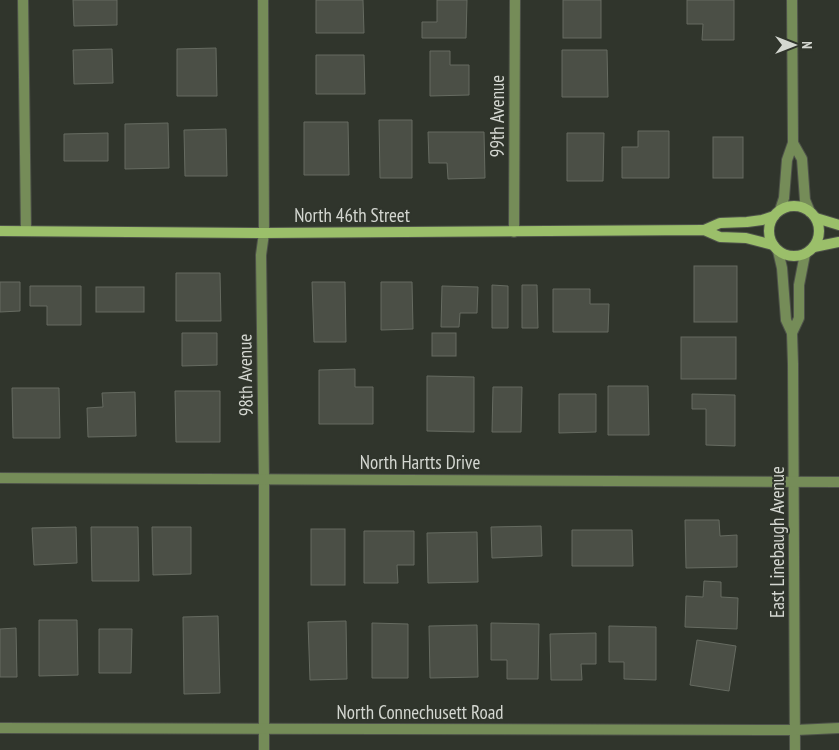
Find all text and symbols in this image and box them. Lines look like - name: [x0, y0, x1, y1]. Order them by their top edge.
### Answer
- north arrow: [769, 20, 819, 70]
- text: N: [798, 41, 816, 49]
- street label: 99th Avenue: [485, 75, 509, 157]
- street label: North 46th Street: [294, 203, 411, 227]
- street label: 98th Avenue: [232, 334, 258, 416]
- street label: North Hartts Drive: [360, 450, 480, 474]
- street label: East Linebaugh Avenue: [765, 466, 789, 618]
- street label: North Connechusett Road: [337, 700, 504, 724]

